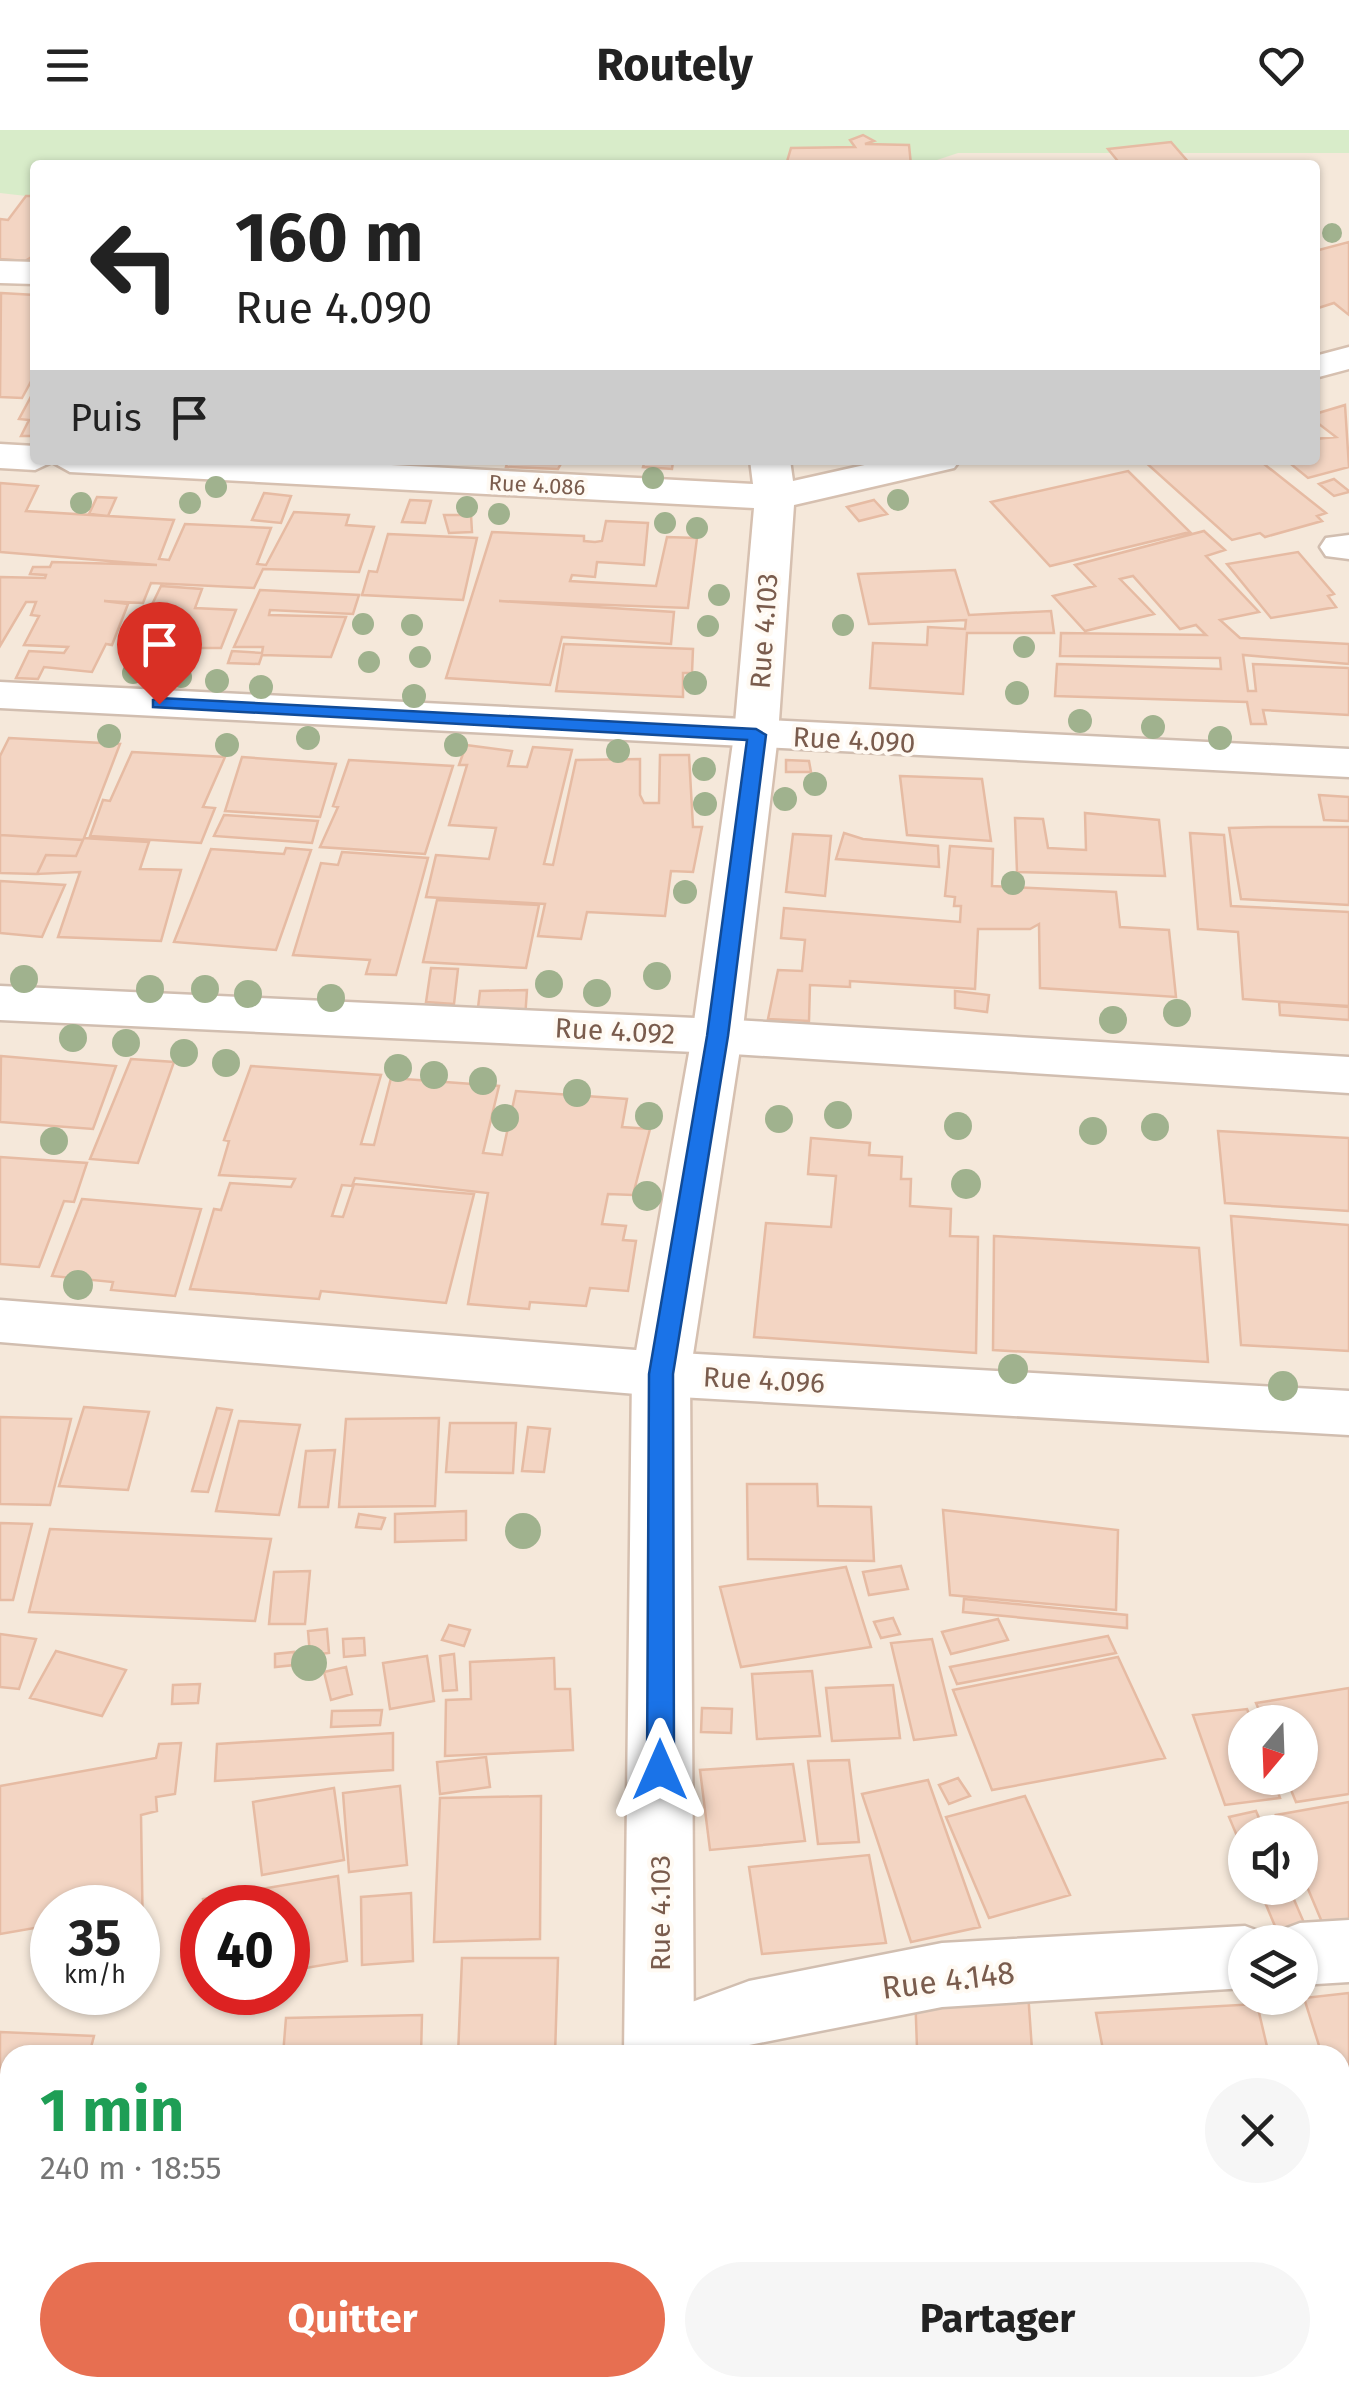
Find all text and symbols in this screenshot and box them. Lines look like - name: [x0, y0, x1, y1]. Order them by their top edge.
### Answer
- icon: menu: [40, 38, 95, 93]
- text: Routely: [596, 38, 753, 92]
- icon: heart: [1254, 38, 1309, 93]
- text: 160 m: [235, 196, 424, 280]
- icon: left: [70, 200, 200, 330]
- text: Rue 4.090: [235, 281, 432, 335]
- icon: arrive: [162, 390, 217, 445]
- text: Puis: [70, 395, 142, 441]
- street label: Rue 4.086: [488, 469, 586, 501]
- street label: Rue 4.103: [743, 572, 785, 690]
- pin: [117, 602, 202, 705]
- icon: arrive: [132, 617, 187, 672]
- street label: Rue 4.090: [792, 720, 916, 760]
- street label: Rue 4.092: [554, 1011, 676, 1051]
- street label: Rue 4.096: [702, 1360, 826, 1400]
- north arrow: [1228, 1705, 1318, 1795]
- map controls: [1228, 1705, 1318, 2015]
- position arrow: [608, 1718, 712, 1822]
- button: sound: [1228, 1815, 1318, 1905]
- street label: Rue 4.103: [644, 1855, 677, 1971]
- speed limit sign: 40: [180, 1885, 310, 2015]
- text: 35: [69, 1908, 121, 1968]
- button: layers: [1228, 1925, 1318, 2015]
- street label: Rue 4.148: [879, 1953, 1017, 2007]
- text: km/h: [64, 1960, 126, 1990]
- text: 1 min: [40, 2075, 184, 2147]
- button: close: [1205, 2078, 1310, 2183]
- text: 240 m · 18:55: [40, 2149, 222, 2187]
- button: Quitter: [40, 2262, 665, 2377]
- button: Partager: [685, 2262, 1310, 2377]

